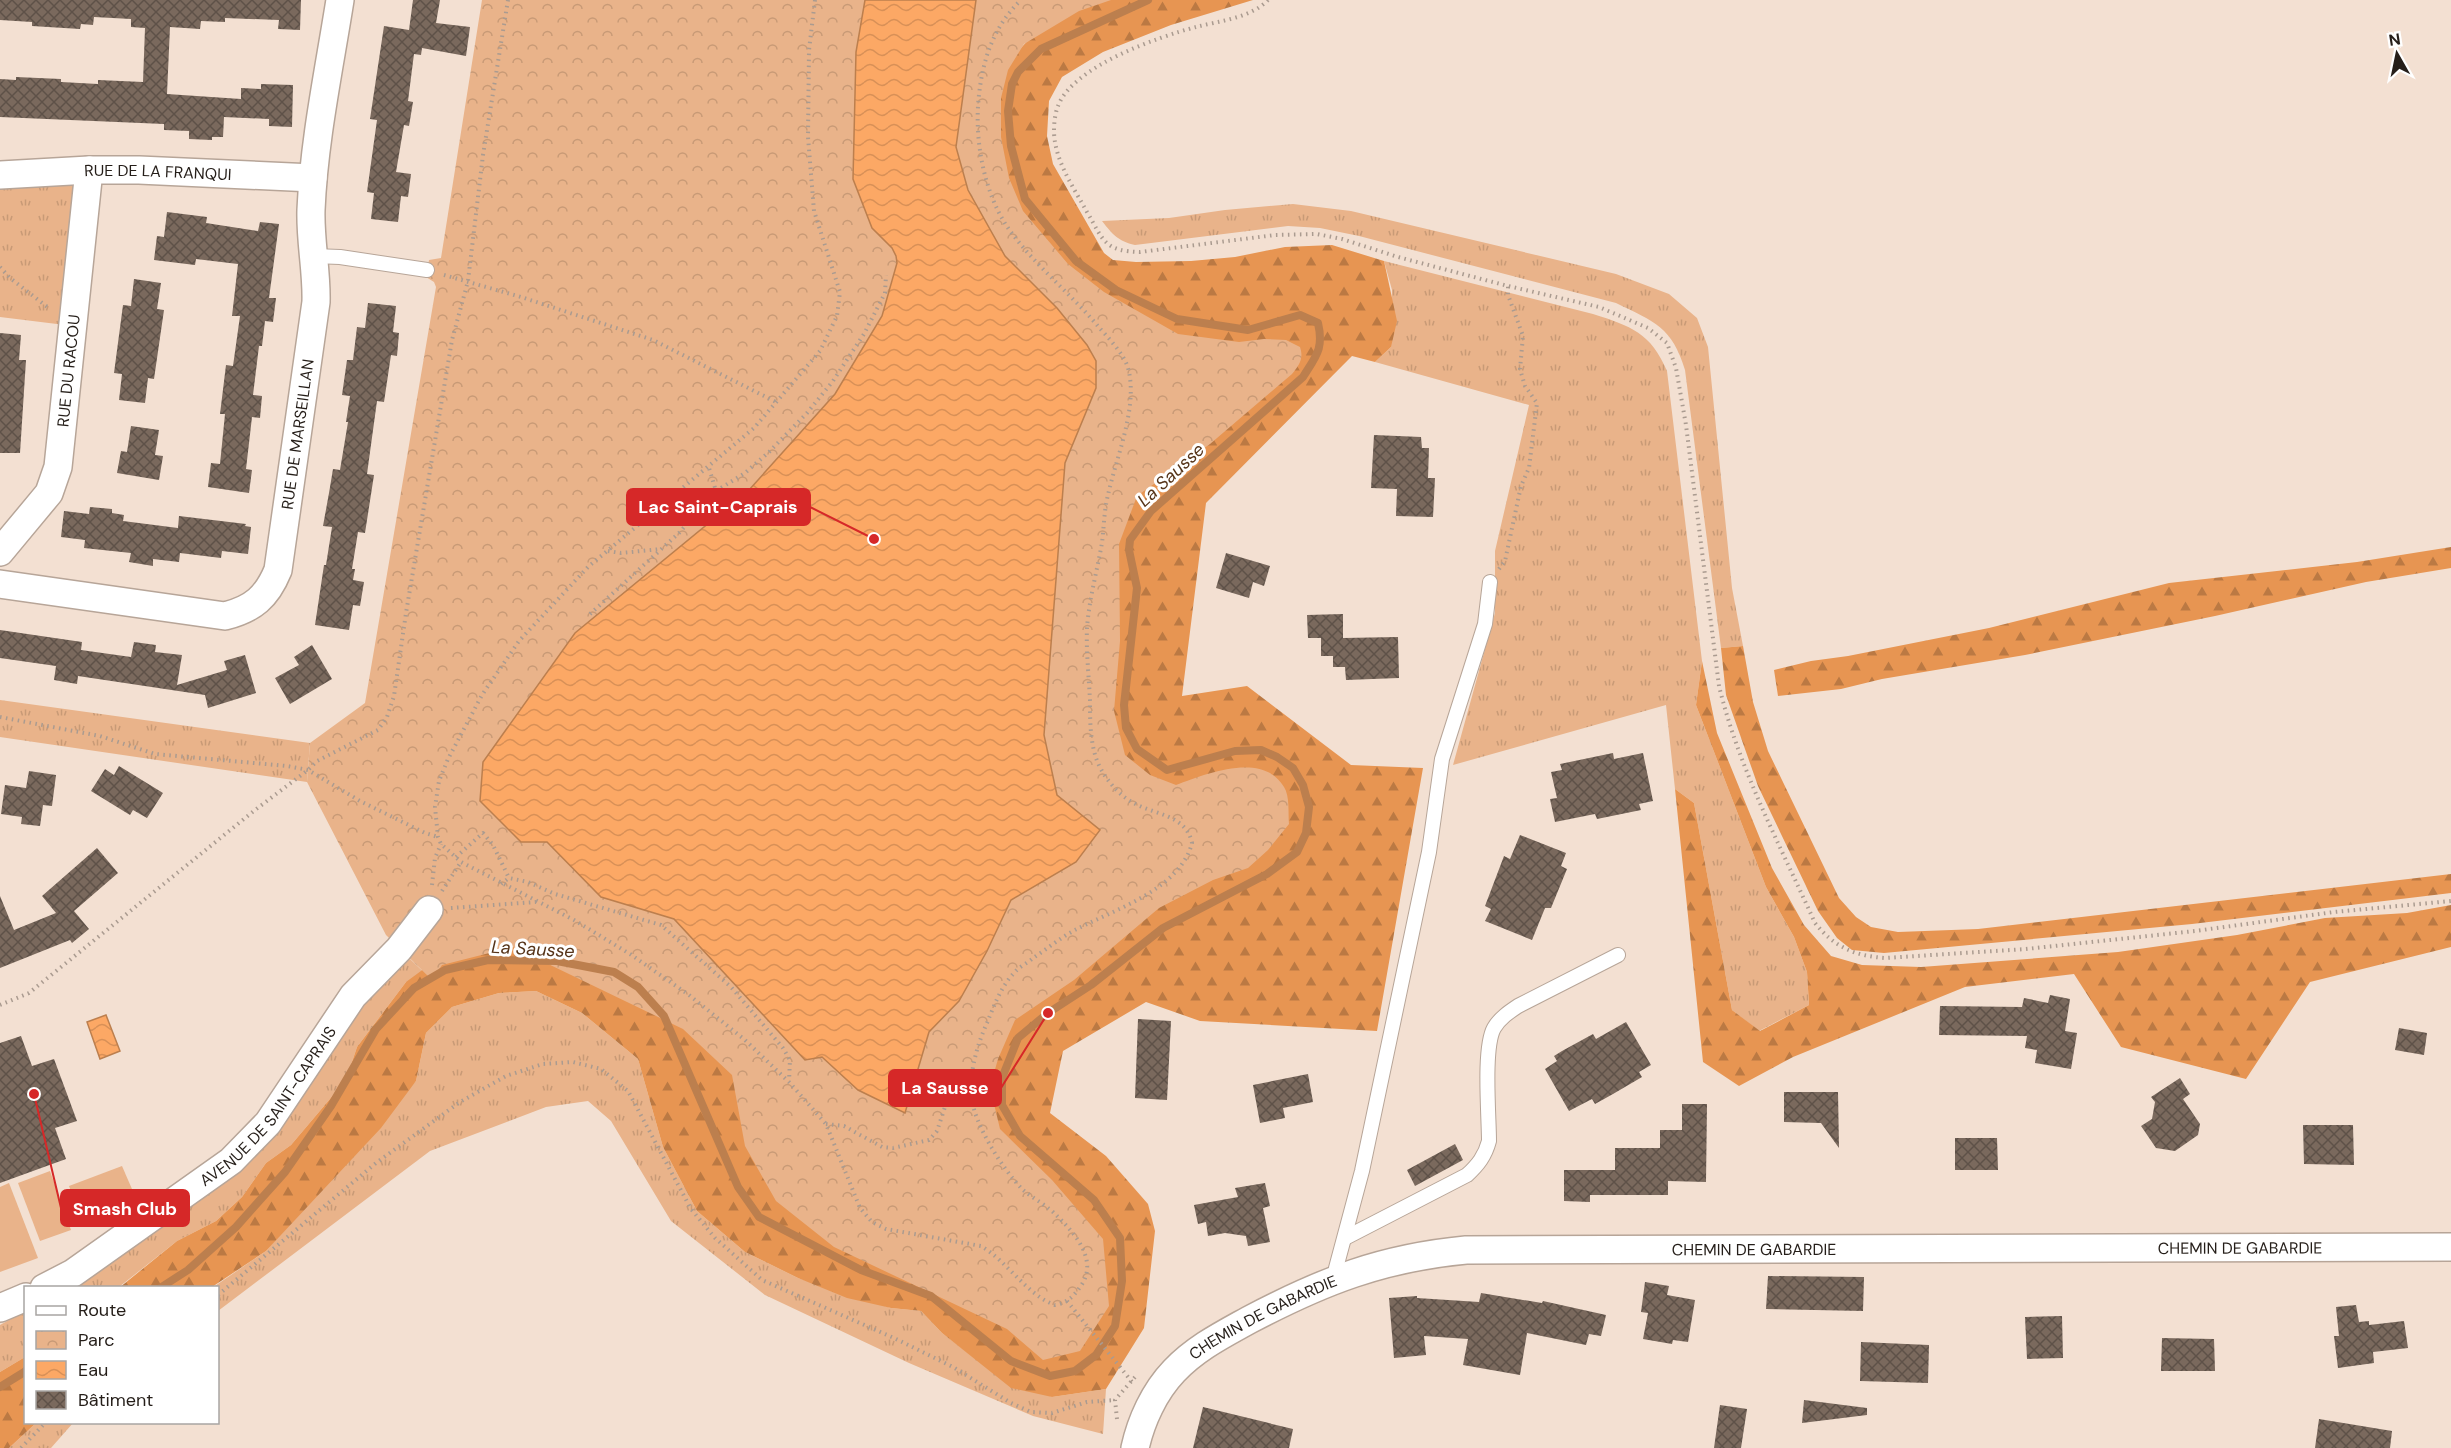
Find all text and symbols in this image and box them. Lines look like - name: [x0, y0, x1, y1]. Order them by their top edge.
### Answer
- north arrow: [2367, 24, 2427, 84]
- text: N: [2387, 28, 2402, 51]
- street label: RUE DE LA FRANQUI: [84, 160, 232, 185]
- street label: RUE DU RACOU: [52, 314, 85, 428]
- street label: RUE DE MARSEILLAN: [277, 358, 319, 511]
- water label: La Sausse: [1132, 438, 1210, 512]
- callout: Lac Saint-Caprais: [627, 489, 810, 525]
- text: Lac Saint-Caprais: [638, 495, 798, 519]
- water label: La Sausse: [491, 935, 575, 963]
- street label: AVENUE DE SAINT-CAPRAIS: [196, 1022, 341, 1191]
- callout: La Sausse: [889, 1070, 1001, 1106]
- text: La Sausse: [901, 1076, 989, 1100]
- callout: Smash Club: [61, 1190, 189, 1226]
- text: Smash Club: [73, 1197, 177, 1221]
- street label: CHEMIN DE GABARDIE: [2158, 1237, 2322, 1259]
- street label: CHEMIN DE GABARDIE: [1672, 1239, 1836, 1260]
- street label: CHEMIN DE GABARDIE: [1185, 1270, 1340, 1365]
- legend: [24, 1286, 219, 1424]
- text: Route: [78, 1298, 126, 1322]
- text: Parc: [78, 1328, 114, 1352]
- text: Eau: [78, 1358, 108, 1382]
- text: Bâtiment: [78, 1388, 153, 1412]

